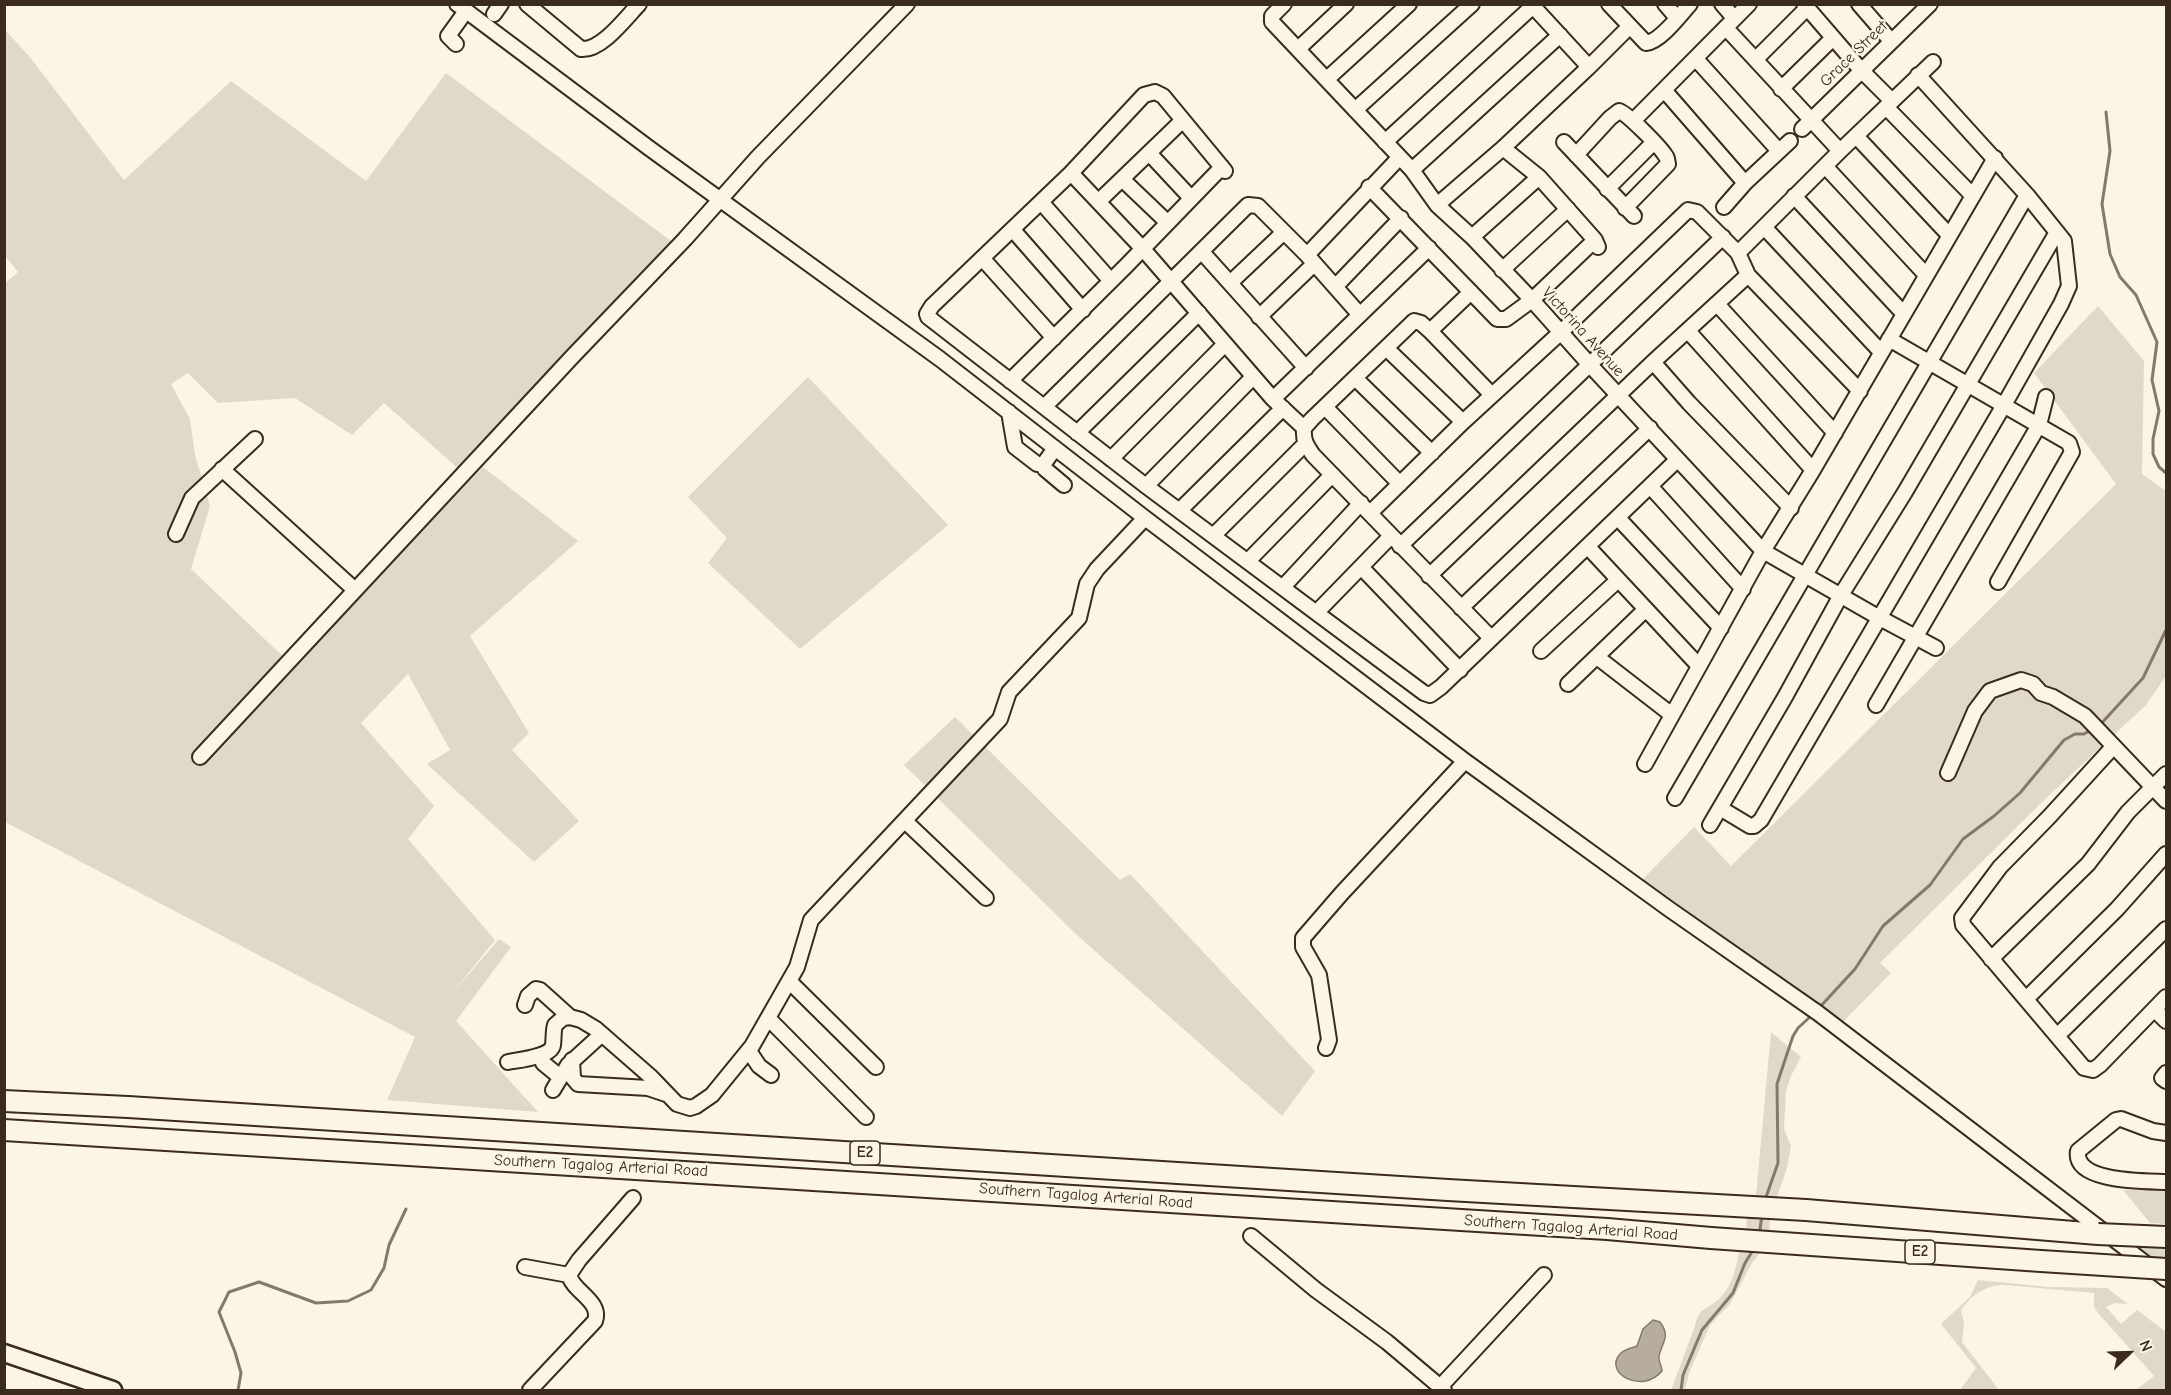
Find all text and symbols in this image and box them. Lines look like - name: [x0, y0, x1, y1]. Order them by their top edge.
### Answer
- street label: Grace Street: [1816, 17, 1892, 91]
- street label: Victorina Avenue: [1538, 283, 1628, 381]
- road number: E2: [850, 1141, 880, 1165]
- street label: Southern Tagalog Arterial Road: [494, 1151, 708, 1181]
- street label: Southern Tagalog Arterial Road: [978, 1179, 1194, 1213]
- street label: Southern Tagalog Arterial Road: [1463, 1211, 1679, 1245]
- road number: E2: [1905, 1240, 1935, 1264]
- north arrow: [2099, 1323, 2159, 1383]
- text: N: [2135, 1338, 2156, 1354]

